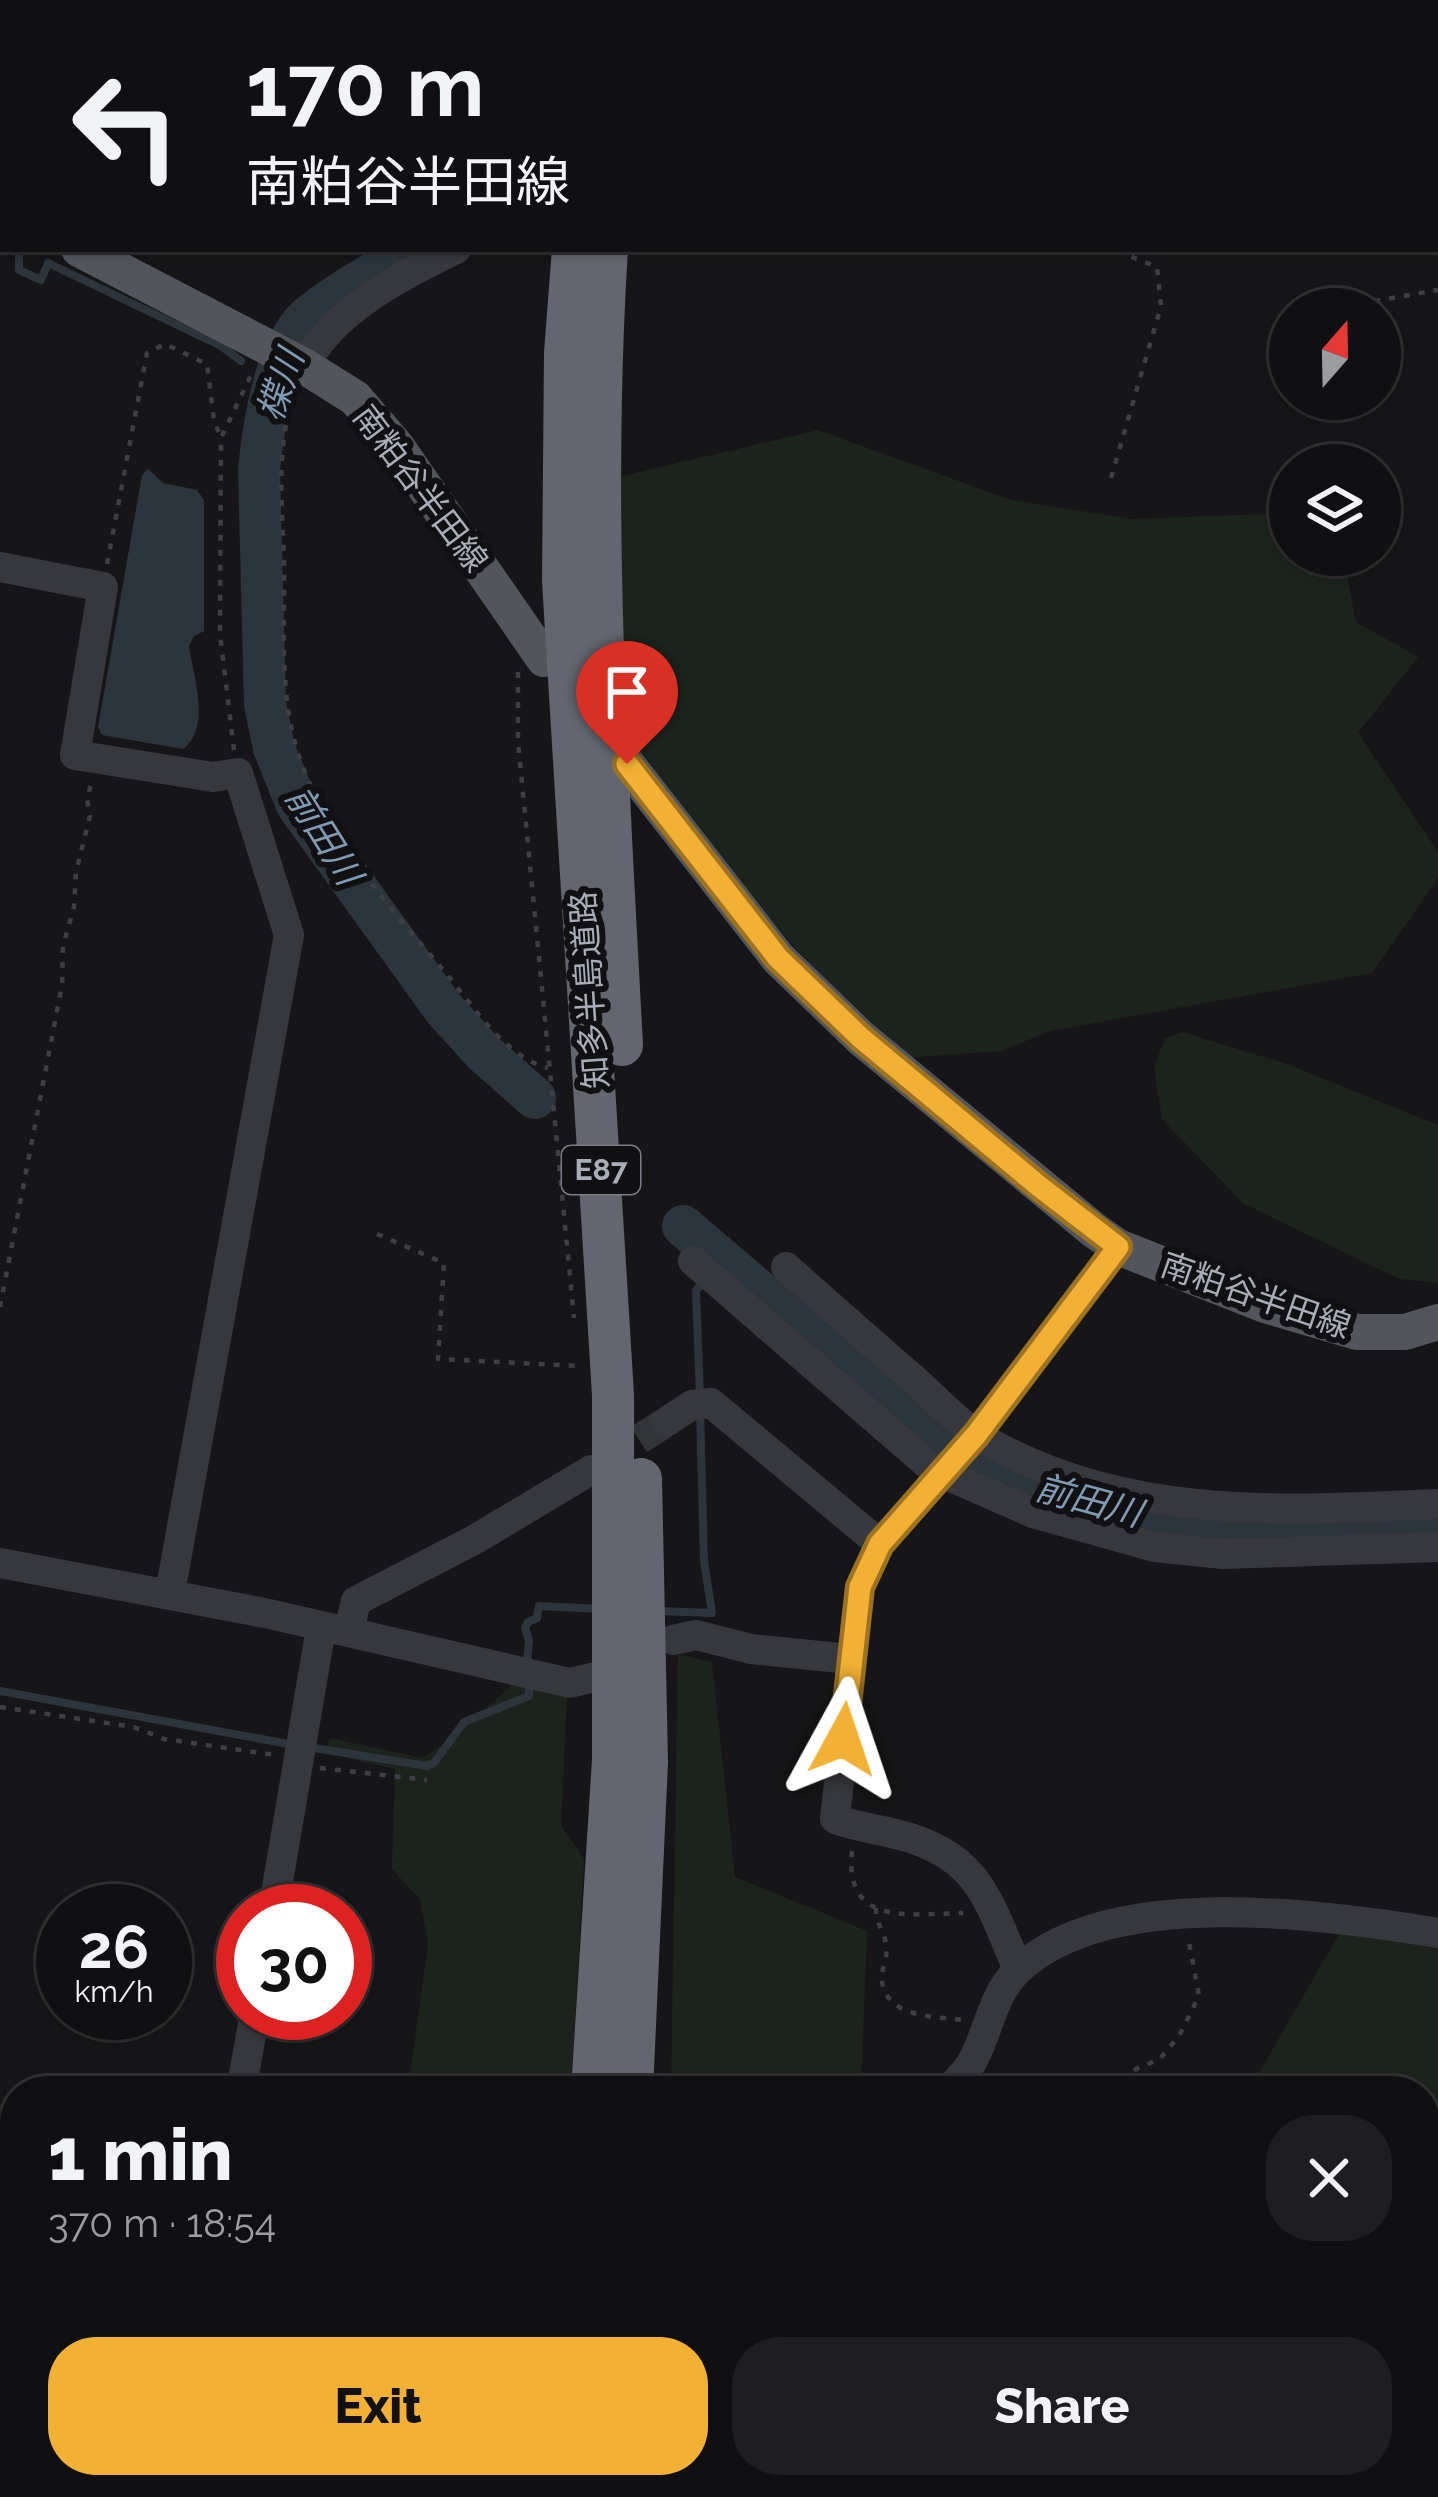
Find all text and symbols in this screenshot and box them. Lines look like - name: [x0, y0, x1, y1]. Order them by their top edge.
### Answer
- text: 170 m: [246, 37, 485, 136]
- icon: left: [48, 48, 204, 204]
- text: 南粕谷半田線: [246, 150, 570, 214]
- north arrow: [1269, 288, 1401, 420]
- map controls: [1269, 288, 1401, 576]
- water label: 楪川: [248, 340, 313, 426]
- street label: 南粕谷半田線: [345, 398, 496, 579]
- button: layers: [1269, 444, 1401, 576]
- pin: [576, 641, 678, 764]
- icon: arrive: [594, 659, 660, 725]
- water label: 前田川: [278, 778, 373, 895]
- street label: 知多半島道路: [563, 890, 616, 1090]
- road number: E87: [562, 1146, 640, 1194]
- street label: 南粕谷半田線: [1156, 1245, 1356, 1346]
- water label: 前田川: [1031, 1466, 1150, 1535]
- position arrow: [780, 1676, 906, 1802]
- speed limit sign: 30: [216, 1884, 372, 2040]
- text: 26: [79, 1912, 149, 1982]
- text: km/h: [74, 1974, 154, 2009]
- text: 1 min: [48, 2112, 233, 2197]
- button: close: [1266, 2115, 1392, 2241]
- text: 370 m · 18:54: [48, 2200, 276, 2246]
- button: Exit: [48, 2337, 708, 2475]
- button: Share: [732, 2337, 1392, 2475]

